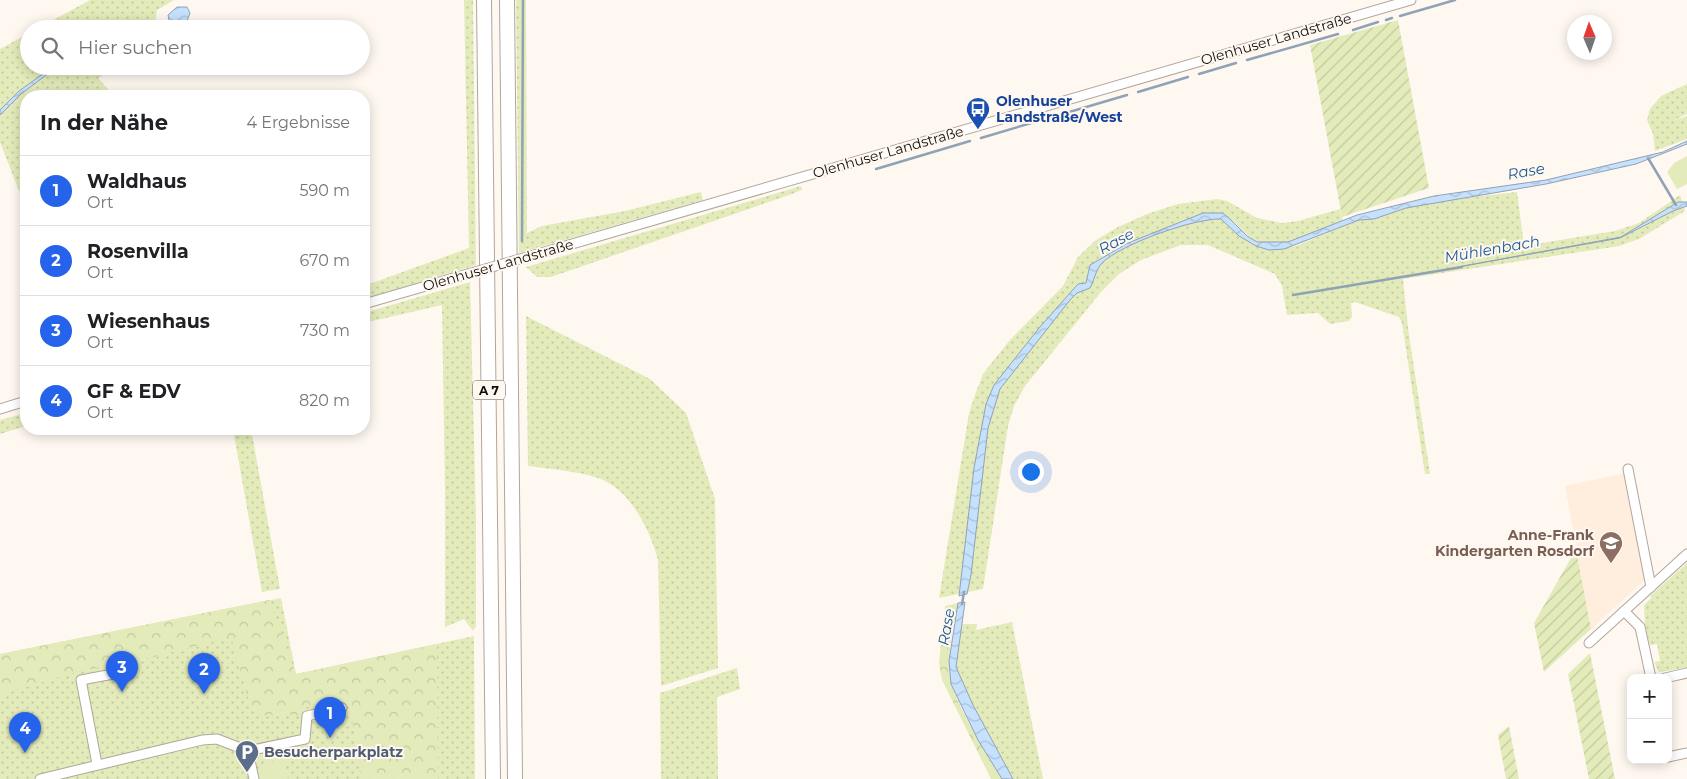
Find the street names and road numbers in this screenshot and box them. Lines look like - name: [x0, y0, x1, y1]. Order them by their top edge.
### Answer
- street label: Olenhuser Landstraße: [1199, 9, 1353, 69]
- street label: Olenhuser Landstraße: [811, 122, 965, 182]
- street label: Olenhuser Landstraße: [421, 235, 575, 295]
- road number: A 7: [473, 380, 505, 400]

